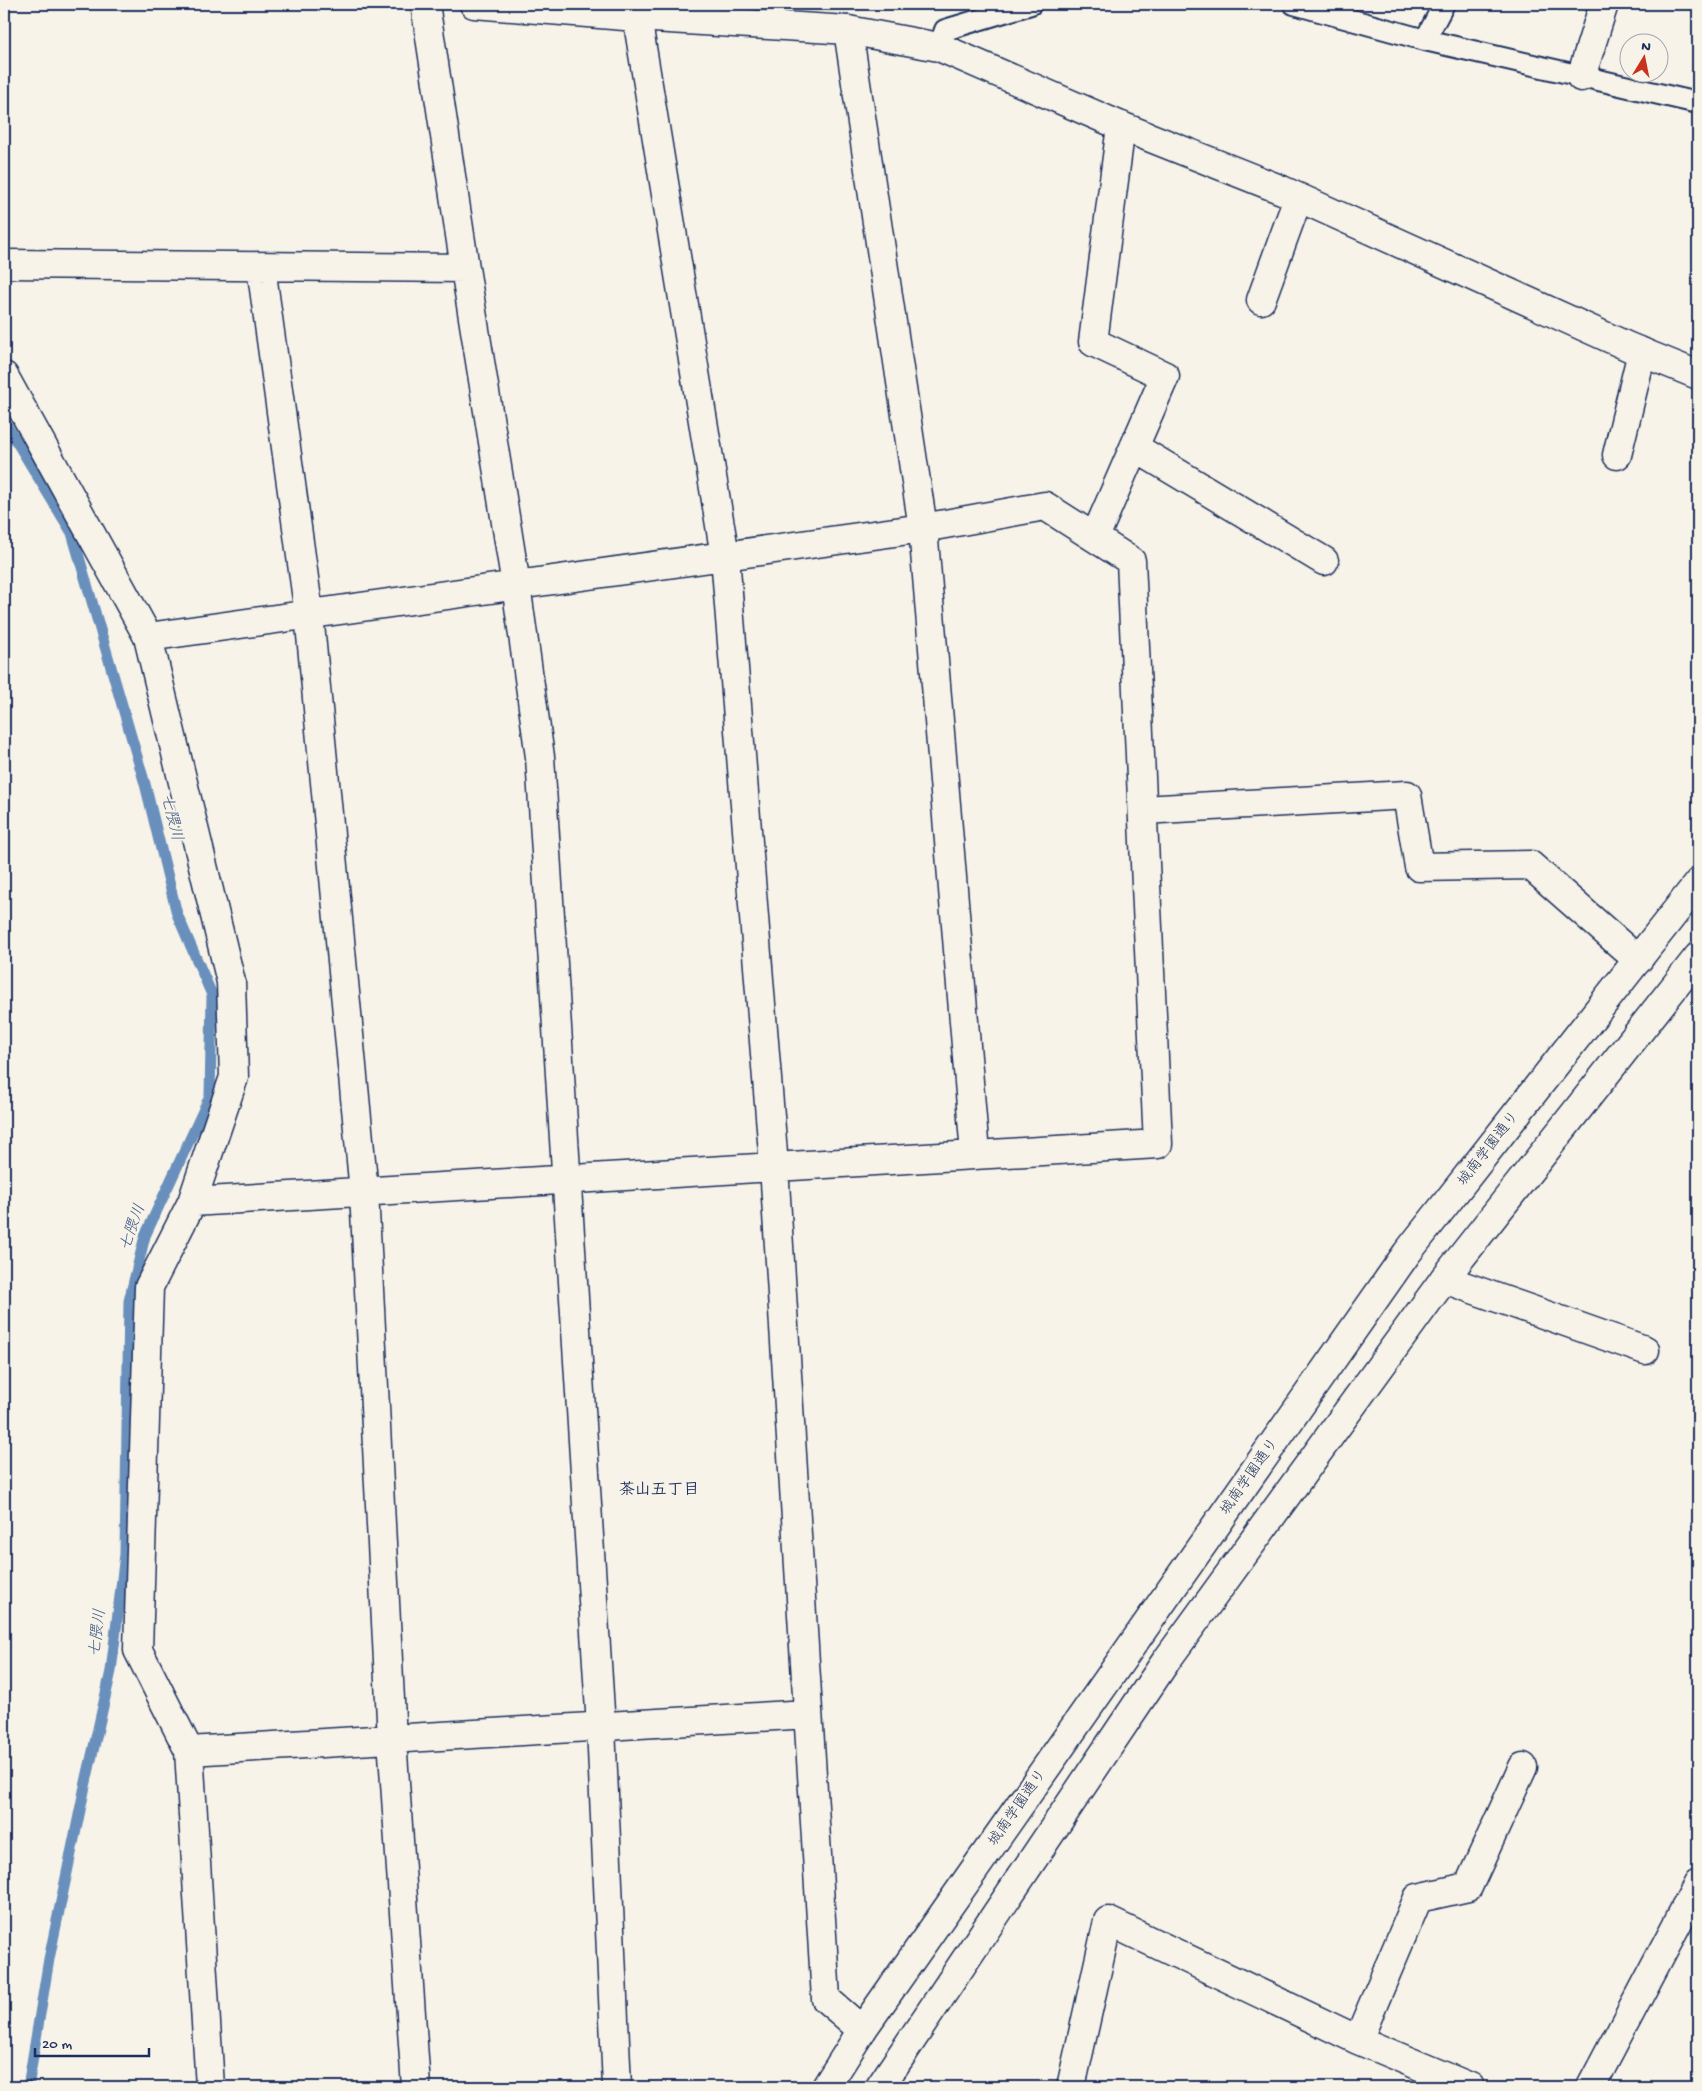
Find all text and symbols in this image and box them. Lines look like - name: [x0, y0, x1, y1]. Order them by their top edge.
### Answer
- north arrow: [1620, 32, 1670, 82]
- text: N: [1640, 38, 1652, 57]
- water label: 七隈川: [155, 792, 186, 844]
- street label: 城南学園通り: [1453, 1107, 1524, 1190]
- water label: 七隈川: [116, 1202, 151, 1254]
- street label: 城南学園通り: [1216, 1434, 1283, 1519]
- district label: 茶山五丁目: [619, 1481, 699, 1501]
- water label: 七隈川: [86, 1608, 111, 1658]
- street label: 城南学園通り: [984, 1765, 1051, 1850]
- scale bar: [35, 2026, 149, 2058]
- text: 20 m: [42, 2036, 72, 2054]

